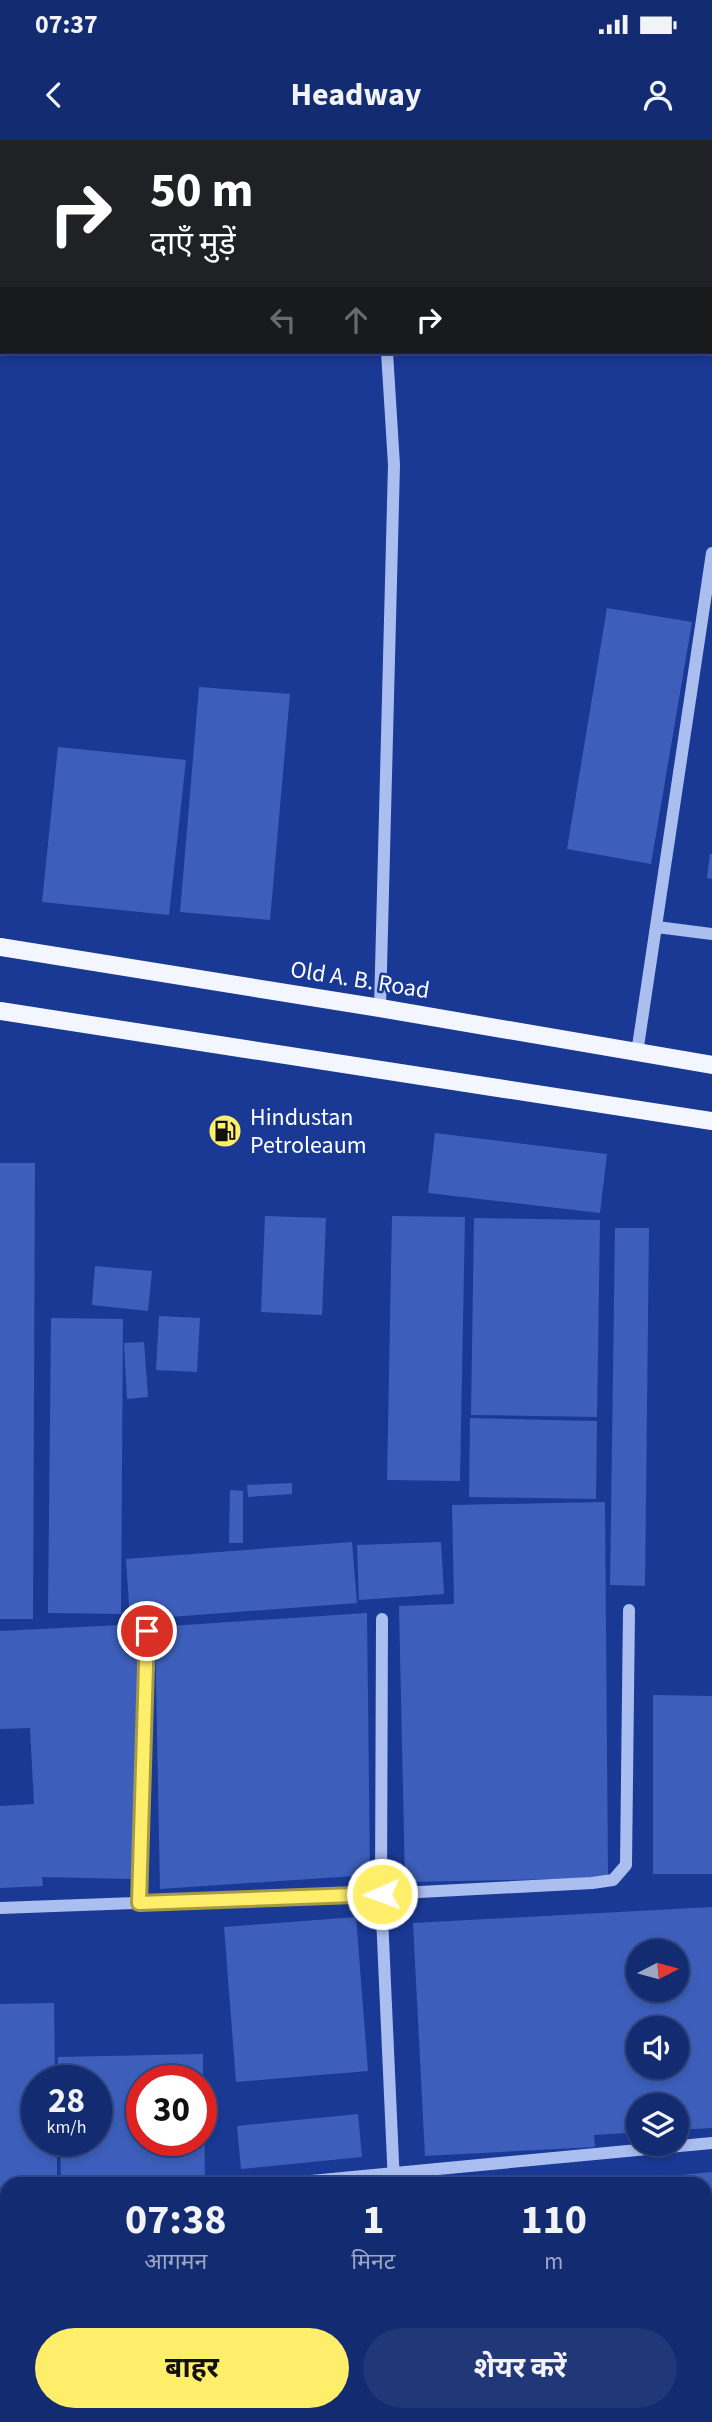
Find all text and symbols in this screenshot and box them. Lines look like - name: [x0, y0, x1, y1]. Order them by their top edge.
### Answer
- text: 07:37: [35, 6, 98, 43]
- text: Headway: [290, 72, 422, 118]
- icon: back: [35, 76, 73, 114]
- icon: person: [639, 76, 677, 114]
- text: 50 m: [150, 156, 254, 226]
- icon: right: [35, 168, 126, 259]
- text: दाएँ मुड़ें: [150, 221, 236, 267]
- icon: left: [264, 301, 302, 339]
- icon: ahead: [337, 301, 375, 339]
- icon: right: [410, 301, 448, 339]
- street label: Old A. B. Road: [288, 952, 432, 1008]
- place label: Hindustan Petroleaum: [250, 1100, 367, 1163]
- fuel station icon: Hindustan Petroleaum: [206, 1112, 244, 1150]
- pin: [117, 1601, 177, 1661]
- icon: arrive: [128, 1612, 166, 1650]
- position arrow: [345, 1857, 419, 1931]
- north arrow: [626, 1939, 690, 2002]
- map controls: [626, 1939, 689, 2156]
- button: sound: [626, 2016, 689, 2079]
- speed limit sign: 30: [126, 2065, 217, 2156]
- text: 28: [48, 2076, 85, 2126]
- button: layers: [626, 2093, 689, 2156]
- text: km/h: [47, 2115, 86, 2140]
- text: 07:38: [125, 2190, 226, 2250]
- text: 1: [362, 2190, 384, 2250]
- text: 110: [520, 2190, 587, 2250]
- text: आगमन: [144, 2245, 207, 2278]
- text: मिनट: [351, 2245, 395, 2278]
- text: m: [544, 2245, 563, 2278]
- button: बाहर: [35, 2328, 349, 2408]
- button: शेयर करें: [363, 2328, 677, 2408]

